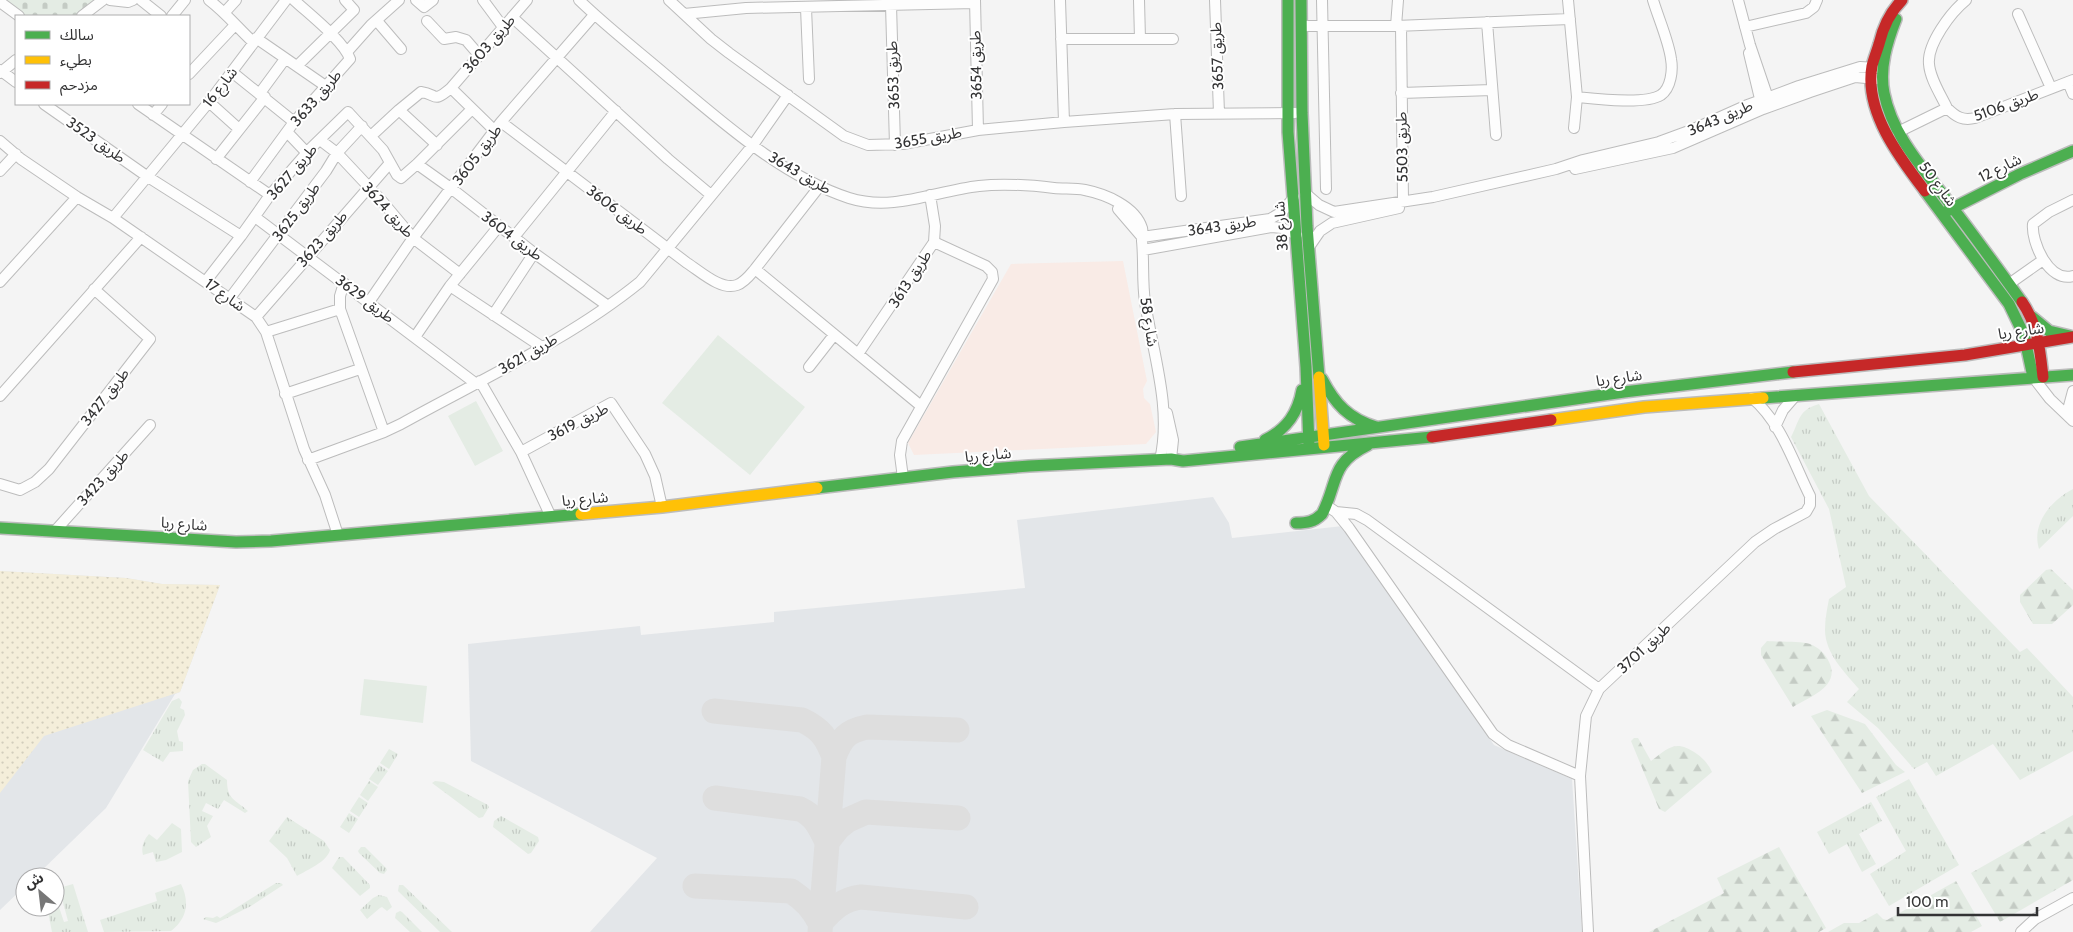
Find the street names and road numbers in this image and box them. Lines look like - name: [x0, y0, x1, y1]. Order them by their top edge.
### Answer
- street label: طريق 3603: [459, 11, 520, 77]
- street label: طريق 3657: [1207, 22, 1228, 90]
- street label: طريق 3654: [966, 30, 987, 100]
- street label: طريق 3653: [883, 40, 904, 110]
- street label: شارع 16: [199, 63, 244, 113]
- street label: طريق 3633: [287, 66, 346, 130]
- street label: طريق 5106: [1971, 85, 2041, 126]
- street label: طريق 3643: [1685, 96, 1756, 141]
- street label: طريق 5503: [1392, 112, 1413, 182]
- street label: طريق 3523: [62, 113, 129, 168]
- street label: طريق 3605: [448, 121, 506, 189]
- street label: طريق 3655: [893, 123, 963, 154]
- street label: طريق 3627: [263, 141, 322, 204]
- street label: طريق 3643: [765, 148, 834, 199]
- street label: شارع 12: [1976, 150, 2026, 189]
- street label: شارع 50: [1913, 158, 1961, 212]
- street label: طريق 3624: [358, 178, 418, 242]
- street label: طريق 3625: [268, 179, 325, 245]
- street label: طريق 3606: [583, 181, 651, 239]
- street label: شارع 38: [1270, 200, 1295, 251]
- street label: طريق 3623: [293, 207, 352, 271]
- street label: طريق 3604: [477, 207, 546, 265]
- street label: طريق 3643: [1187, 212, 1258, 241]
- street label: طريق 3613: [885, 247, 936, 312]
- street label: طريق 3629: [332, 271, 398, 328]
- street label: شارع 17: [200, 274, 249, 318]
- street label: شارع 58: [1133, 296, 1162, 349]
- street label: شارع ريا: [1997, 319, 2046, 346]
- street label: طريق 3621: [495, 330, 561, 379]
- street label: طريق 3427: [77, 365, 134, 430]
- street label: شارع ريا: [1595, 366, 1644, 393]
- street label: طريق 3619: [545, 399, 612, 446]
- street label: شارع ريا: [964, 444, 1012, 469]
- street label: طريق 3423: [73, 447, 133, 510]
- street label: شارع ريا: [561, 488, 609, 513]
- street label: شارع ريا: [160, 513, 208, 538]
- street label: طريق 3701: [1614, 619, 1675, 678]

